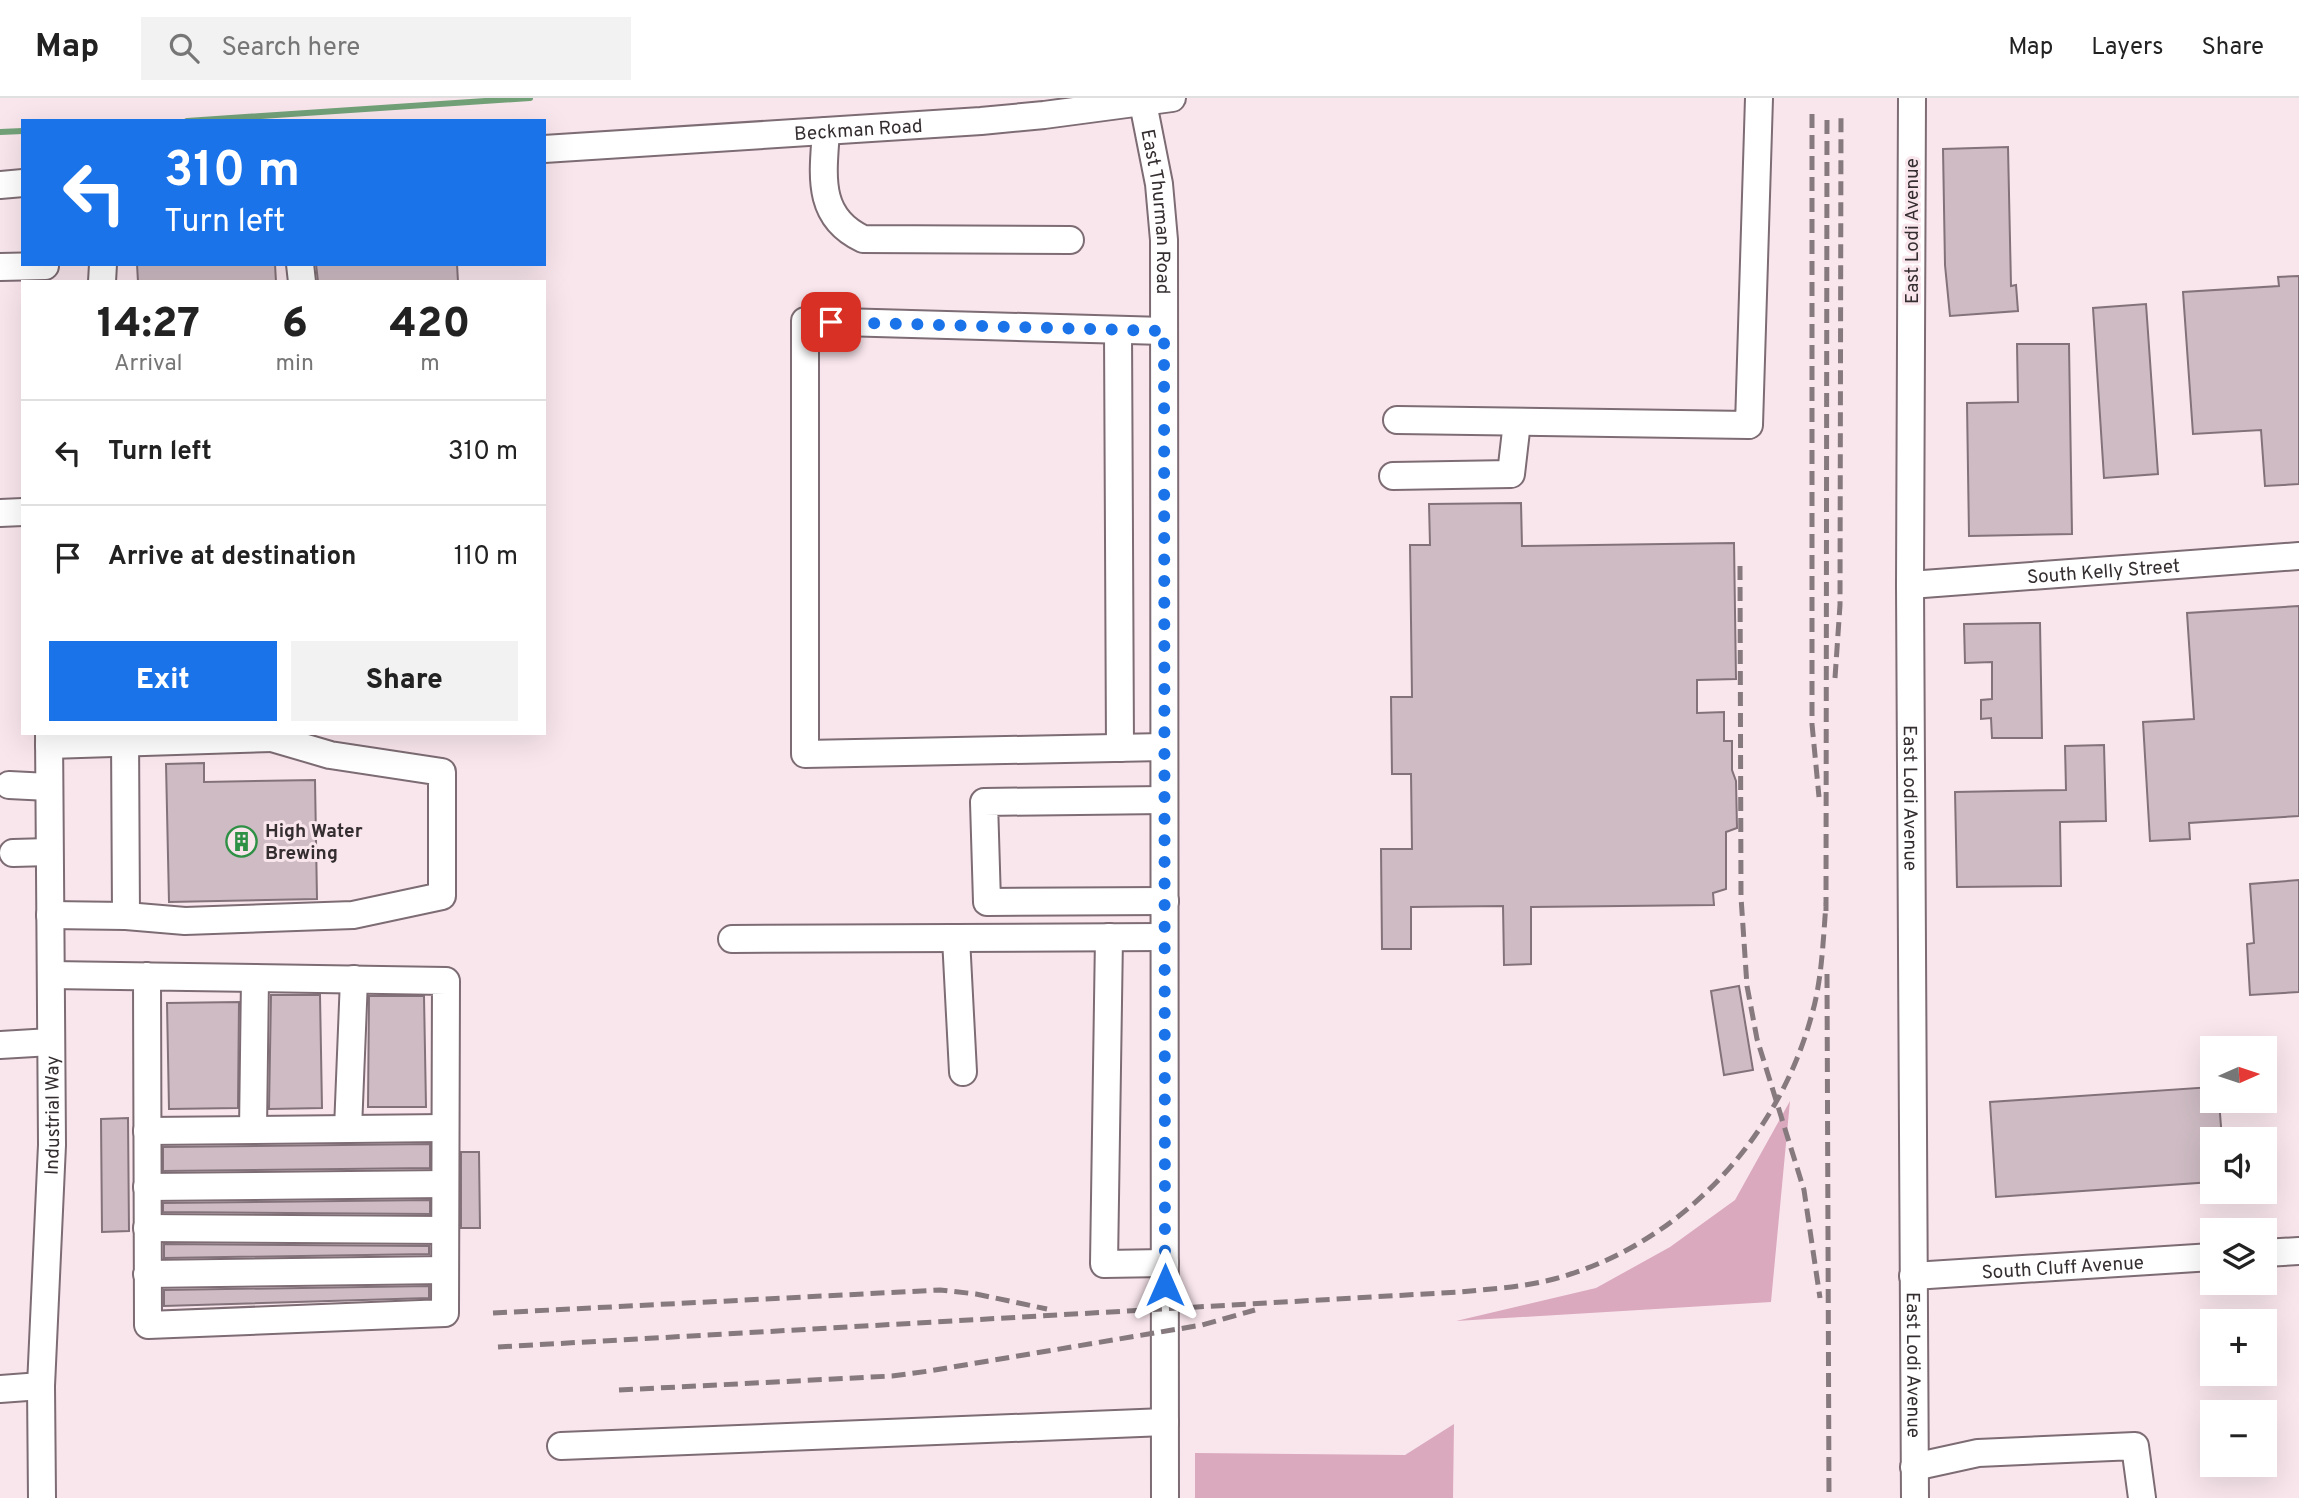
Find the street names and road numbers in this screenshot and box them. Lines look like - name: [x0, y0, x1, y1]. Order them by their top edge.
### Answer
- street label: Beckman Road: [794, 115, 923, 147]
- street label: East Thurman Road: [1134, 127, 1174, 294]
- street label: East Lodi Avenue: [1901, 158, 1925, 304]
- street label: South Kelly Street: [2026, 555, 2181, 590]
- street label: East Lodi Avenue: [1897, 725, 1922, 871]
- street label: Industrial Way: [41, 1055, 66, 1176]
- street label: South Cluff Avenue: [1981, 1251, 2145, 1286]
- street label: East Lodi Avenue: [1900, 1292, 1925, 1438]

